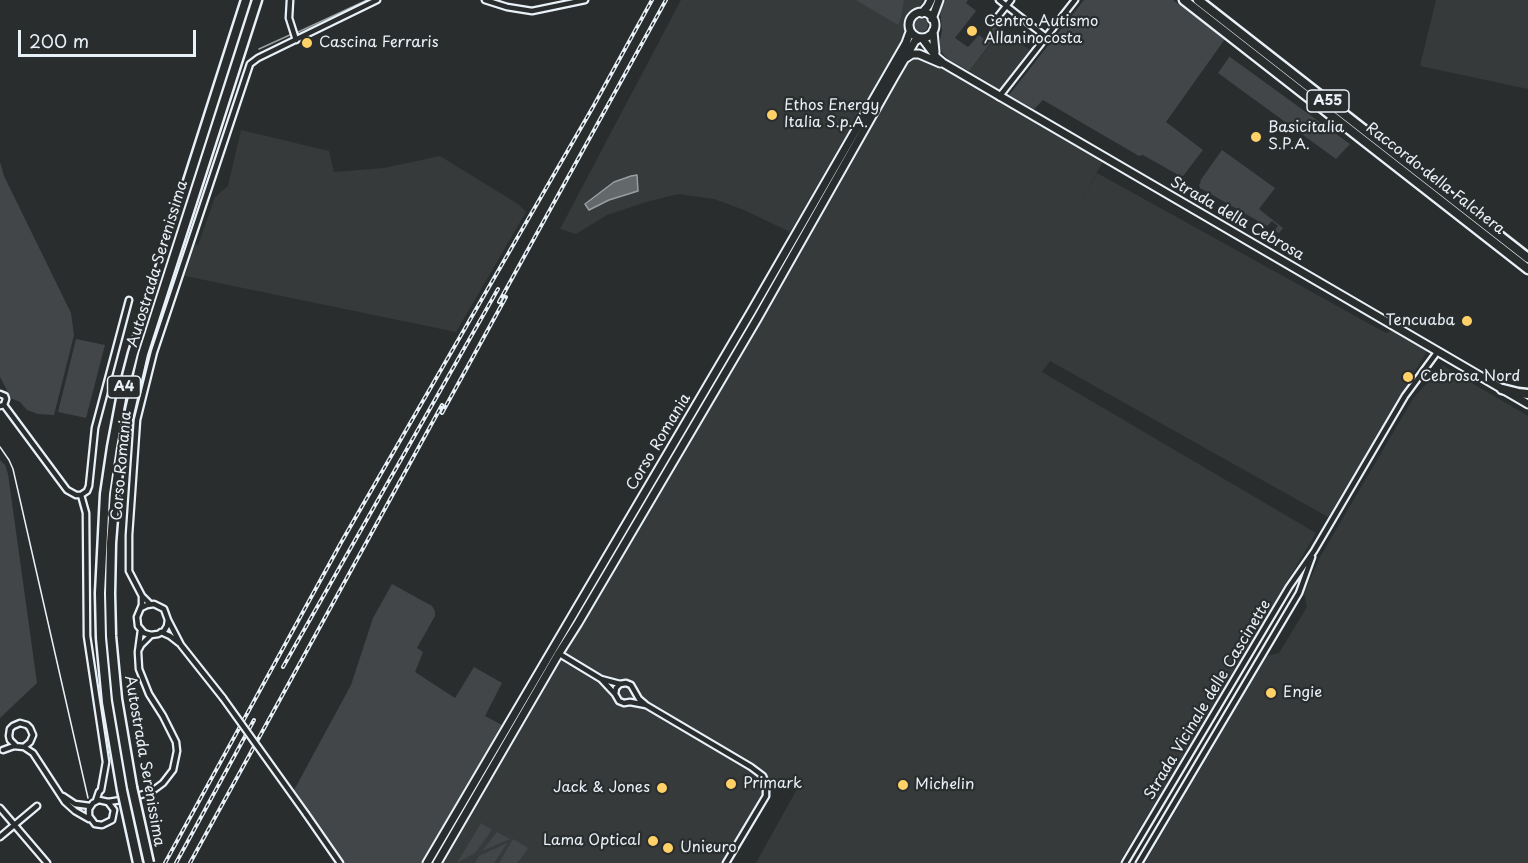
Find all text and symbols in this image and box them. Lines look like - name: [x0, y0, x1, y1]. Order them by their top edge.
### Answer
- place label: Centro Autismo Allaninocosta: [984, 13, 1098, 48]
- scale bar: [21, 18, 200, 56]
- marker: Centro Autismo Allaninocosta: [965, 24, 979, 38]
- text: 200 m: [29, 27, 89, 54]
- place label: Cascina Ferraris: [319, 34, 439, 52]
- marker: Cascina Ferraris: [300, 36, 314, 50]
- road number: A55: [1307, 90, 1349, 112]
- place label: Ethos Energy Italia S.p.A.: [784, 97, 879, 132]
- marker: Ethos Energy Italia S.p.A.: [765, 108, 779, 122]
- place label: Basicitalia S.P.A.: [1268, 119, 1344, 154]
- street label: Raccordo della Falchera: [1362, 119, 1508, 239]
- marker: Basicitalia S.P.A.: [1249, 130, 1263, 144]
- street label: Strada della Cebrosa: [1167, 173, 1307, 265]
- street label: Autostrada Serenissima: [124, 179, 192, 349]
- place label: Tencuaba: [1386, 312, 1455, 330]
- marker: Tencuaba: [1460, 314, 1474, 328]
- place label: Cebrosa Nord: [1420, 368, 1520, 386]
- marker: Cebrosa Nord: [1401, 370, 1415, 384]
- road number: A4: [108, 376, 140, 398]
- street label: Corso Romania: [623, 390, 695, 494]
- street label: Corso Romania: [108, 410, 136, 522]
- street label: Strada Vicinale delle Cascinette: [1141, 597, 1275, 803]
- street label: Autostrada Serenissima: [120, 674, 168, 848]
- place label: Engie: [1283, 684, 1322, 702]
- marker: Engie: [1264, 686, 1278, 700]
- place label: Primark: [743, 775, 802, 793]
- place label: Michelin: [915, 776, 974, 794]
- marker: Primark: [724, 777, 738, 791]
- marker: Michelin: [896, 778, 910, 792]
- place label: Jack & Jones: [553, 779, 650, 797]
- marker: Jack & Jones: [655, 781, 669, 795]
- place label: Lama Optical: [543, 832, 641, 850]
- marker: Lama Optical: [646, 834, 660, 848]
- place label: Unieuro: [680, 839, 737, 857]
- marker: Unieuro: [661, 841, 675, 855]

